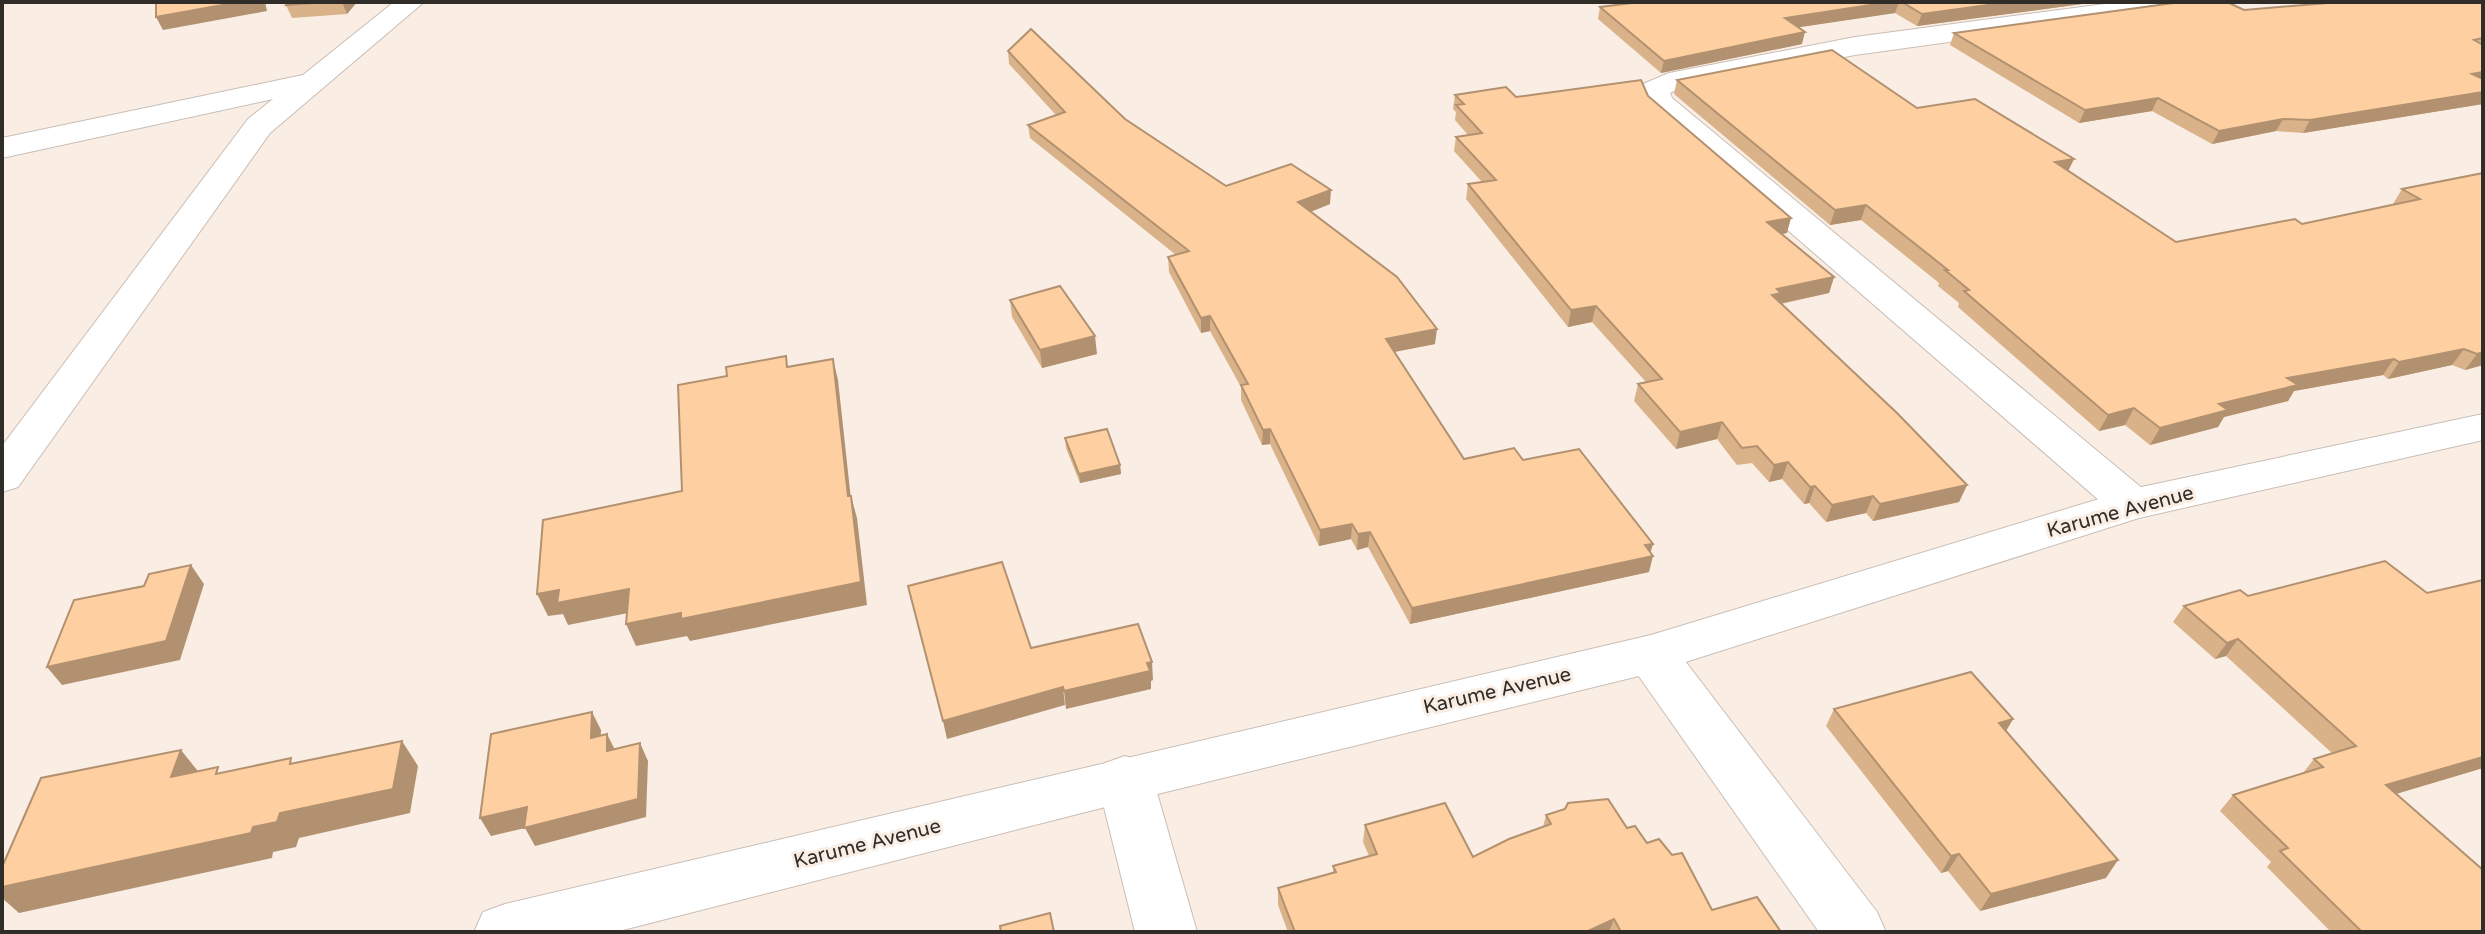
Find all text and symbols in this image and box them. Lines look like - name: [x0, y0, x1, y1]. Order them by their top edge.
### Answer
- street label: Karume Avenue: [2044, 481, 2196, 543]
- street label: Karume Avenue: [1421, 662, 1573, 720]
- street label: Karume Avenue: [791, 814, 943, 874]

